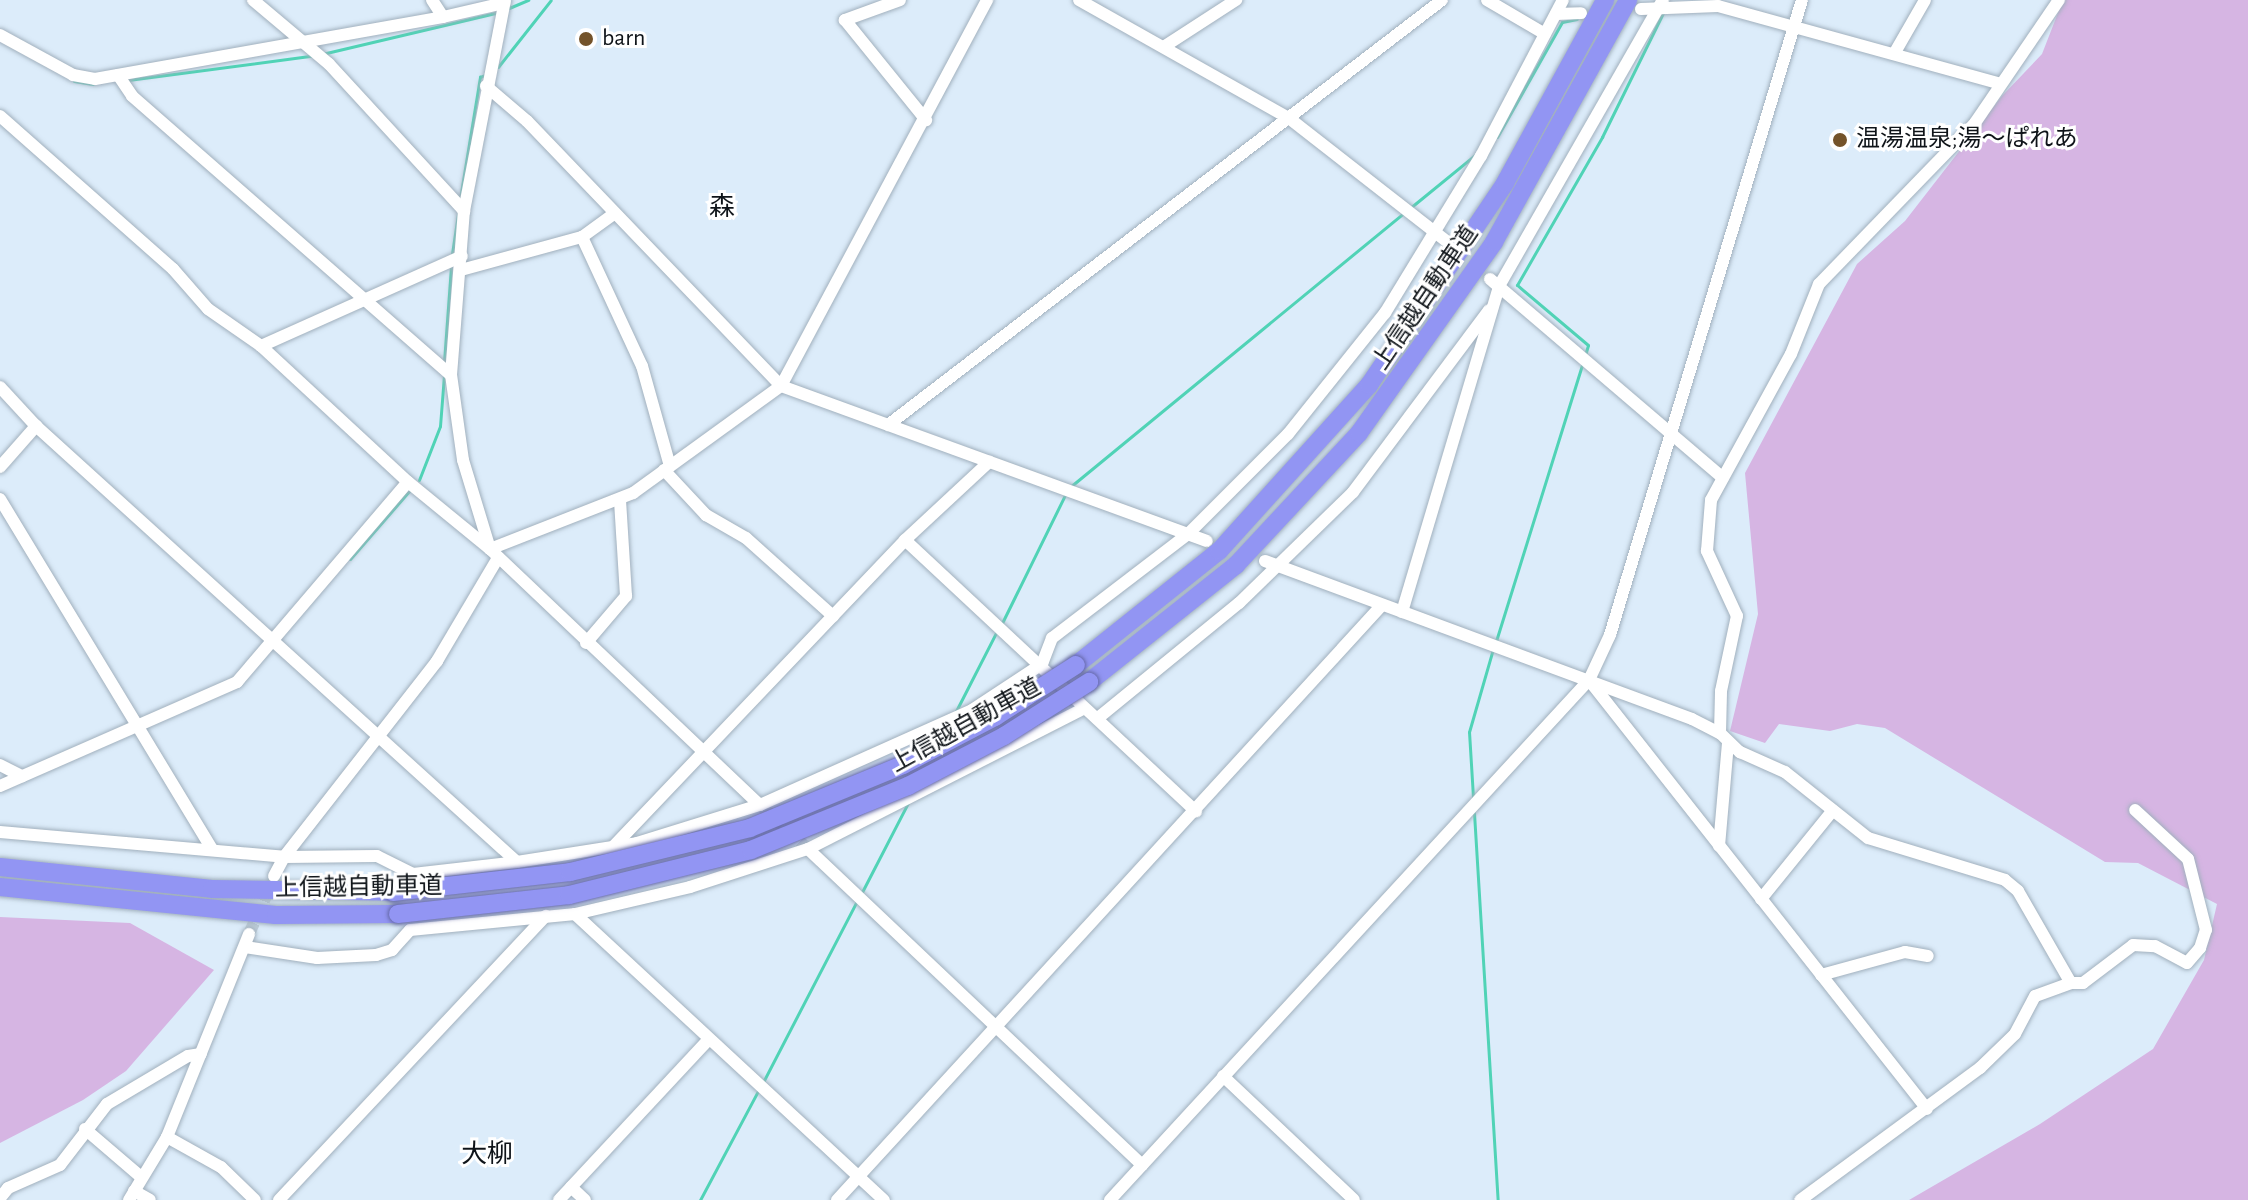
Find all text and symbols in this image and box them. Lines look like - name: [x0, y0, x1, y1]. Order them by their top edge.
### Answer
- place label: barn: [602, 25, 645, 53]
- marker: barn: [577, 30, 595, 48]
- place label: 温湯温泉;湯〜ぱれあ: [1856, 126, 2077, 154]
- marker: 温湯温泉;湯〜ぱれあ: [1831, 131, 1849, 149]
- district label: 森: [709, 192, 735, 224]
- street label: 上信越自動車道: [1367, 220, 1485, 376]
- street label: 上信越自動車道: [886, 673, 1046, 779]
- street label: 上信越自動車道: [275, 872, 443, 904]
- district label: 大柳: [461, 1139, 513, 1171]

